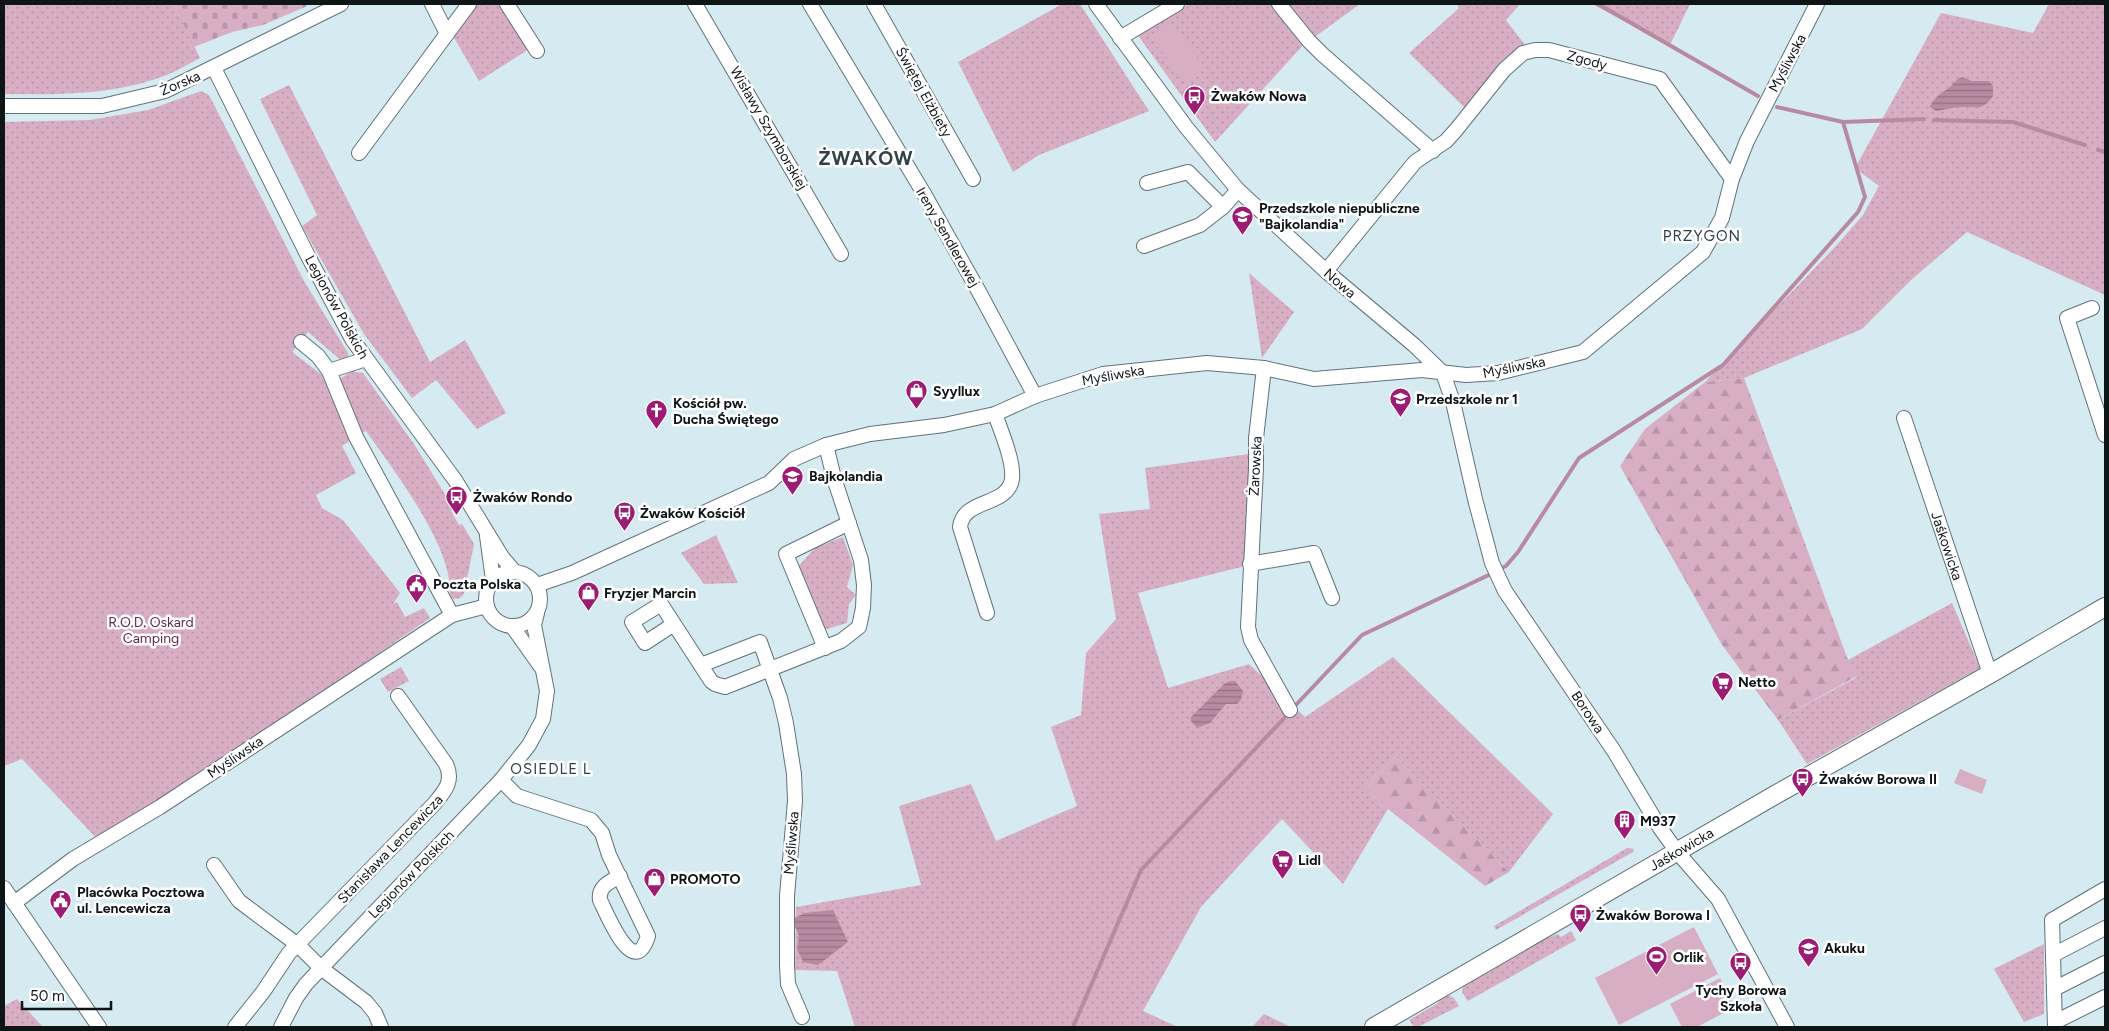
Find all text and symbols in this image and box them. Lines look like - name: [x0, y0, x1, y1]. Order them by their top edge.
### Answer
- street label: Myśliwska: [1765, 31, 1810, 95]
- street label: Świętej Elżbiety: [892, 44, 956, 141]
- street label: Zgody: [1565, 47, 1609, 74]
- street label: Wisławy Szymborskiej: [726, 63, 811, 193]
- street label: Żorska: [157, 67, 203, 100]
- bus stop icon: Żwaków Nowa: [1183, 84, 1207, 115]
- place label: Żwaków Nowa: [1211, 88, 1306, 105]
- district label: ŻWAKÓW: [819, 147, 913, 170]
- street label: Ireny Sendlerowej: [912, 184, 983, 290]
- place label: Przedszkole niepubliczne "Bajkolandia": [1259, 200, 1420, 233]
- school or university icon: Przedszkole niepubliczne "Bajkolandia": [1231, 204, 1255, 235]
- district label: PRZYGON: [1663, 227, 1741, 245]
- street label: Legionów Polskich: [301, 252, 372, 362]
- street label: Nowa: [1320, 265, 1359, 302]
- street label: Myśliwska: [1481, 353, 1547, 382]
- street label: Myśliwska: [1080, 362, 1146, 389]
- shop icon: Syyllux: [905, 379, 929, 410]
- place label: Syyllux: [933, 383, 980, 400]
- school or university icon: Przedszkole nr 1: [1388, 387, 1412, 418]
- place label: Przedszkole nr 1: [1416, 391, 1518, 408]
- place label: Kościół pw. Ducha Świętego: [673, 395, 779, 428]
- church icon: Kościół pw. Ducha Świętego: [645, 399, 669, 430]
- street label: Żarowska: [1245, 436, 1266, 496]
- school or university icon: Bajkolandia: [781, 464, 805, 495]
- place label: Bajkolandia: [809, 468, 883, 485]
- bus stop icon: Żwaków Rondo: [445, 485, 469, 516]
- place label: Żwaków Rondo: [473, 489, 572, 506]
- bus stop icon: Żwaków Kościół: [612, 501, 636, 532]
- place label: Żwaków Kościół: [640, 505, 745, 522]
- street label: Jaśkowicka: [1927, 510, 1966, 583]
- public building icon: Poczta Polska: [405, 572, 429, 603]
- place label: Poczta Polska: [433, 576, 521, 593]
- shop icon: Fryzjer Marcin: [576, 581, 600, 612]
- place label: Fryzjer Marcin: [604, 585, 696, 602]
- park label: R.O.D. Oskard Camping: [108, 614, 194, 647]
- supermarket icon: Netto: [1710, 670, 1734, 701]
- place label: Netto: [1738, 674, 1776, 691]
- street label: Borowa: [1567, 688, 1608, 737]
- street label: Myśliwska: [204, 733, 266, 782]
- district label: OSIEDLE L: [510, 760, 592, 778]
- bus stop icon: Żwaków Borowa II: [1791, 767, 1815, 798]
- place label: Żwaków Borowa II: [1819, 771, 1937, 788]
- street label: Stanisława Lencewicza: [334, 791, 447, 907]
- building icon: M937: [1612, 809, 1636, 840]
- street label: Myśliwska: [780, 811, 803, 875]
- place label: M937: [1640, 813, 1676, 830]
- street label: Jaśkowicka: [1646, 824, 1717, 875]
- street label: Legionów Polskich: [365, 827, 458, 922]
- supermarket icon: Lidl: [1270, 848, 1294, 879]
- place label: Lidl: [1298, 852, 1321, 869]
- shop icon: PROMOTO: [642, 867, 666, 898]
- place label: PROMOTO: [670, 871, 740, 888]
- place label: Placówka Pocztowa ul. Lencewicza: [77, 884, 204, 917]
- public building icon: Placówka Pocztowa ul. Lencewicza: [49, 888, 73, 919]
- bus stop icon: Żwaków Borowa I: [1568, 903, 1592, 934]
- place label: Żwaków Borowa I: [1596, 907, 1710, 924]
- school or university icon: Akuku: [1796, 936, 1820, 967]
- place label: Akuku: [1824, 940, 1865, 957]
- sports icon: Orlik: [1645, 945, 1669, 976]
- place label: Orlik: [1673, 949, 1704, 966]
- bus stop icon: Tychy Borowa Szkoła: [1729, 950, 1753, 981]
- scale bar: [22, 978, 111, 1010]
- place label: Tychy Borowa Szkoła: [1695, 982, 1787, 1015]
- text: 50 m: [30, 987, 65, 1005]

